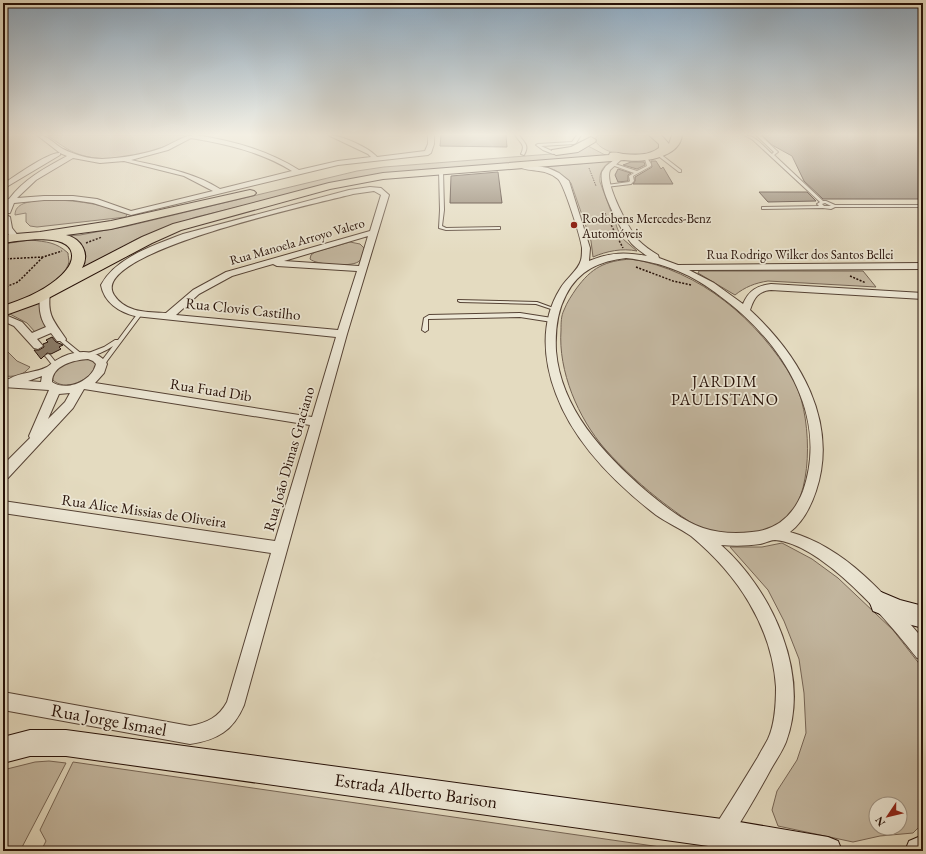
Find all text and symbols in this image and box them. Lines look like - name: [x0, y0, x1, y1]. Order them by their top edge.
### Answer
- place label: Rodobens Mercedes-Benz Automóveis: [581, 210, 711, 242]
- street label: Rua Manoela Arroyo Valero: [228, 214, 367, 269]
- marker: Rodobens Mercedes-Benz Automóveis: [569, 220, 579, 230]
- street label: Rua Rodrigo Wilker dos Santos Bellei: [707, 246, 893, 263]
- street label: Rua Clovis Castilho: [185, 293, 302, 324]
- district label: JARDIM PAULISTANO: [671, 371, 779, 410]
- street label: Rua Fuad Dib: [169, 374, 254, 405]
- street label: Rua João Dimas Graciano: [259, 384, 318, 533]
- street label: Rua Alice Missias de Oliveira: [60, 490, 228, 531]
- street label: Rua Jorge Ismael: [49, 698, 169, 741]
- street label: Estrada Alberto Barison: [333, 768, 500, 813]
- north arrow: [868, 796, 908, 836]
- text: N: [871, 814, 888, 829]

